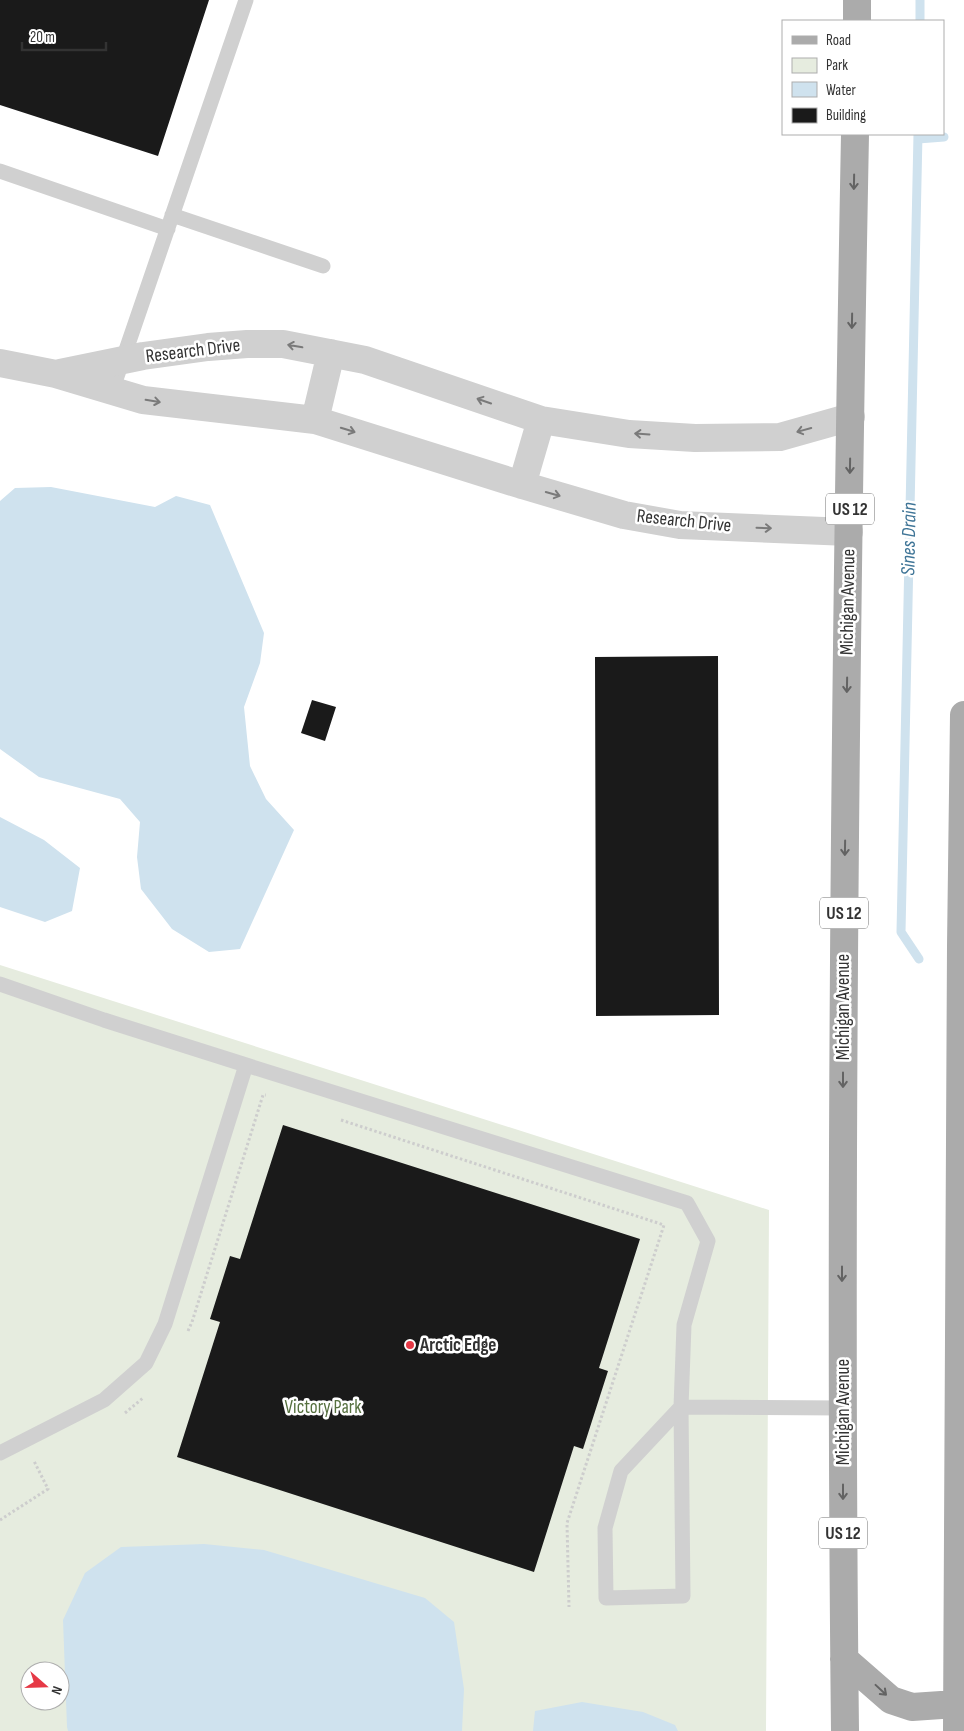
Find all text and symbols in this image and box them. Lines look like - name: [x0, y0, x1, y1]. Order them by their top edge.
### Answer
- scale bar: [22, 20, 106, 52]
- legend: [782, 20, 944, 135]
- text: 20 m: [30, 28, 55, 47]
- text: Road: [826, 31, 851, 50]
- text: Park: [826, 56, 848, 75]
- text: Water: [826, 81, 857, 100]
- text: Building: [826, 106, 866, 125]
- one-way arrow: [850, 174, 859, 190]
- one-way arrow: [847, 313, 857, 329]
- street label: Research Drive: [144, 334, 242, 368]
- one-way arrow: [287, 341, 303, 351]
- one-way arrow: [477, 396, 492, 405]
- one-way arrow: [145, 397, 161, 407]
- one-way arrow: [340, 426, 356, 435]
- one-way arrow: [796, 426, 812, 435]
- one-way arrow: [635, 430, 651, 439]
- one-way arrow: [845, 458, 855, 474]
- one-way arrow: [545, 490, 561, 500]
- road number: US 12: [826, 494, 874, 524]
- water label: Sines Drain: [896, 502, 922, 576]
- street label: Research Drive: [636, 505, 732, 537]
- one-way arrow: [756, 524, 772, 533]
- street label: Michigan Avenue: [836, 549, 860, 655]
- one-way arrow: [842, 676, 852, 693]
- one-way arrow: [840, 839, 850, 855]
- road number: US 12: [820, 898, 868, 928]
- street label: Michigan Avenue: [832, 954, 855, 1060]
- one-way arrow: [838, 1072, 848, 1088]
- one-way arrow: [837, 1265, 847, 1281]
- place label: Arctic Edge: [419, 1334, 496, 1357]
- marker: Arctic Edge: [404, 1339, 416, 1351]
- street label: Michigan Avenue: [832, 1359, 855, 1465]
- park label: Victory Park: [285, 1396, 362, 1419]
- one-way arrow: [838, 1483, 848, 1499]
- road number: US 12: [819, 1518, 867, 1549]
- north arrow: [20, 1661, 70, 1711]
- text: N: [47, 1684, 66, 1697]
- one-way arrow: [875, 1684, 887, 1696]

